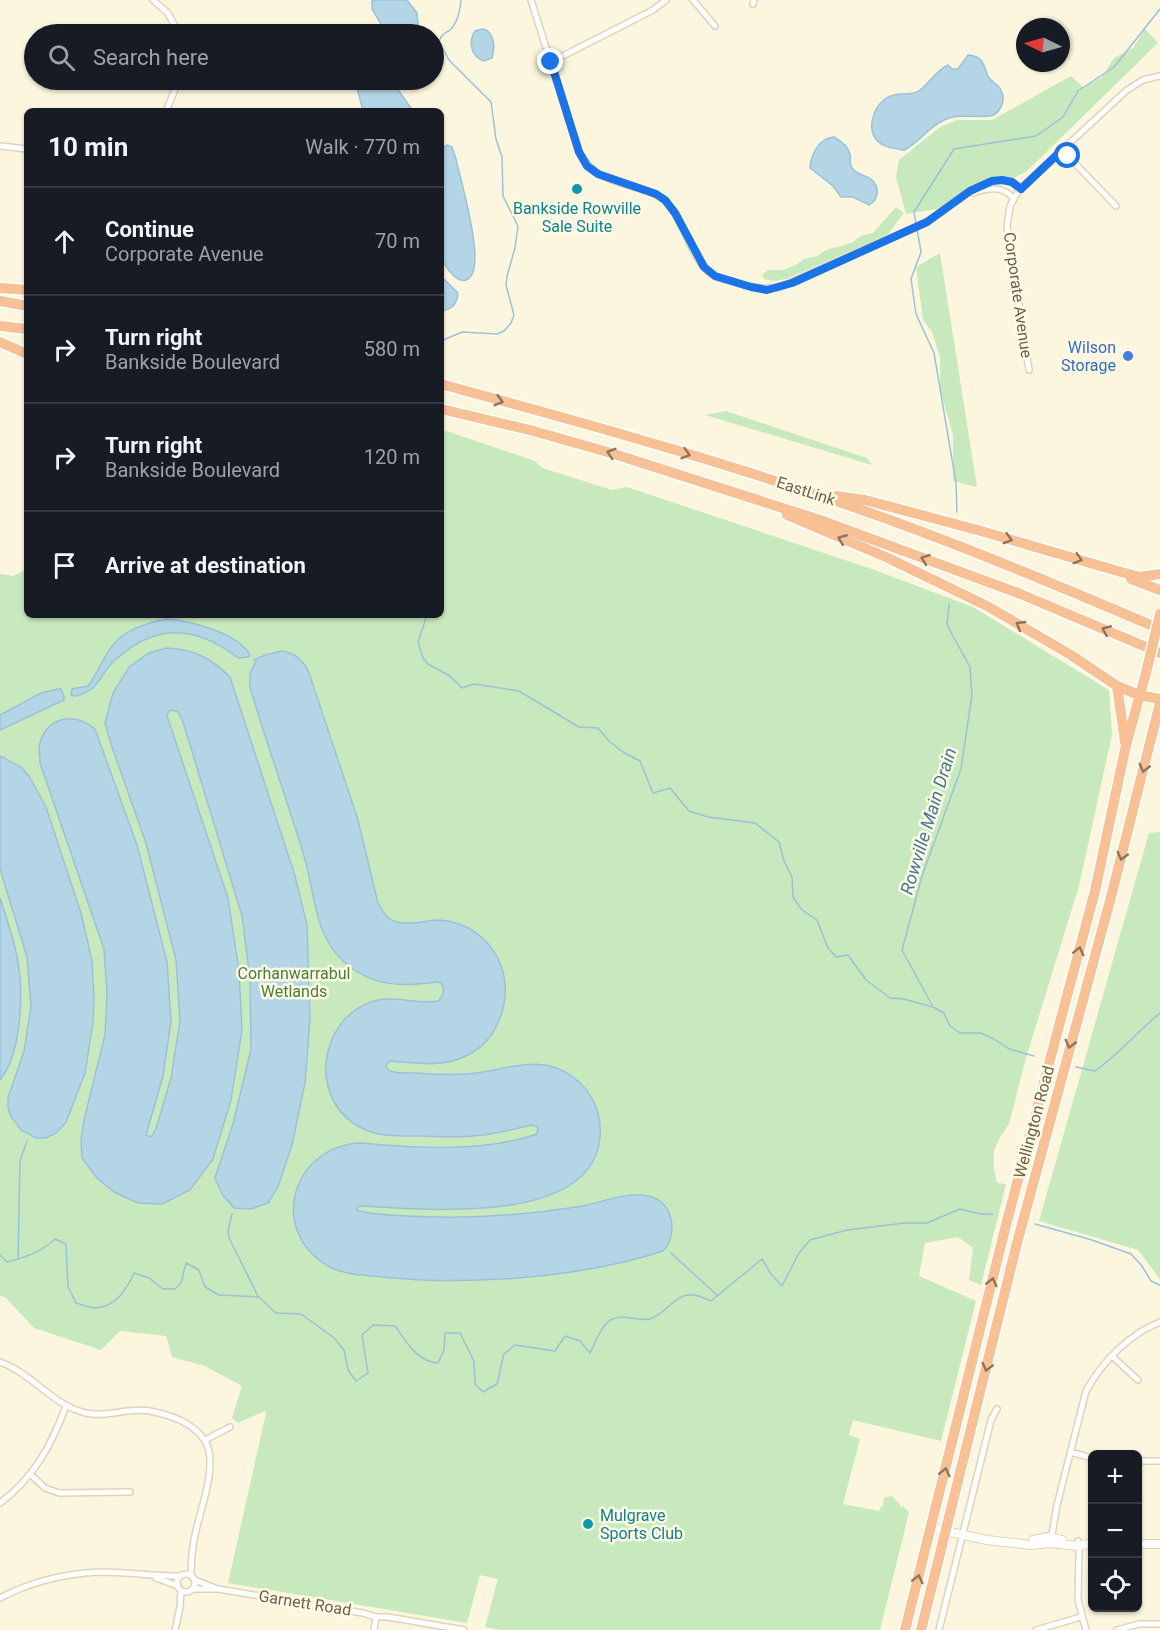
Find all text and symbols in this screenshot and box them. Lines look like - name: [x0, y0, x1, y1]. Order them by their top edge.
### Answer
- north arrow: [1016, 18, 1070, 72]
- search box: [24, 24, 444, 90]
- icon: search: [45, 41, 78, 74]
- text: Search here: [93, 45, 209, 70]
- route end: [537, 48, 563, 74]
- text: 10 min: [48, 132, 128, 162]
- text: Walk · 770 m: [305, 135, 420, 159]
- route start: [1054, 142, 1080, 168]
- marker: Bankside Rowville Sale Suite: [570, 182, 584, 196]
- place label: Bankside Rowville Sale Suite: [513, 199, 641, 236]
- text: Continue: [105, 217, 194, 242]
- icon: ahead: [48, 225, 81, 258]
- text: 70 m: [375, 229, 420, 253]
- street label: Corporate Avenue: [1000, 231, 1036, 359]
- text: Corporate Avenue: [105, 242, 264, 266]
- text: Turn right: [105, 325, 202, 350]
- icon: right: [48, 333, 81, 366]
- text: 580 m: [364, 337, 420, 361]
- place label: Wilson Storage: [1061, 338, 1116, 375]
- marker: Wilson Storage: [1121, 349, 1135, 363]
- text: Bankside Boulevard: [105, 350, 280, 374]
- one-way arrow: [493, 394, 504, 406]
- text: Turn right: [105, 433, 202, 458]
- icon: right: [48, 441, 81, 474]
- text: 120 m: [364, 445, 420, 469]
- one-way arrow: [680, 447, 691, 459]
- one-way arrow: [606, 448, 617, 460]
- text: Bankside Boulevard: [105, 458, 280, 482]
- street label: EastLink: [774, 473, 839, 510]
- one-way arrow: [1002, 532, 1013, 544]
- one-way arrow: [837, 534, 848, 546]
- icon: arrive: [48, 549, 81, 582]
- one-way arrow: [1072, 552, 1083, 564]
- text: Arrive at destination: [105, 553, 306, 578]
- one-way arrow: [920, 554, 930, 567]
- one-way arrow: [1016, 621, 1026, 633]
- one-way arrow: [1101, 625, 1112, 637]
- water label: Rowville Main Drain: [896, 745, 960, 897]
- one-way arrow: [1139, 763, 1152, 773]
- one-way arrow: [1117, 850, 1129, 861]
- one-way arrow: [1072, 946, 1085, 956]
- park label: Corhanwarrabul Wetlands: [238, 964, 350, 1001]
- one-way arrow: [1065, 1039, 1078, 1049]
- street label: Wellington Road: [1010, 1064, 1058, 1180]
- one-way arrow: [984, 1278, 997, 1288]
- one-way arrow: [981, 1362, 994, 1372]
- map controls: [1088, 1450, 1142, 1612]
- button: +: [1088, 1450, 1142, 1504]
- one-way arrow: [938, 1467, 951, 1477]
- button: −: [1088, 1504, 1142, 1558]
- place label: Mulgrave Sports Club: [600, 1506, 683, 1543]
- marker: Mulgrave Sports Club: [581, 1517, 595, 1531]
- button: locate: [1088, 1558, 1142, 1612]
- one-way arrow: [911, 1574, 924, 1584]
- street label: Garnett Road: [257, 1586, 353, 1620]

